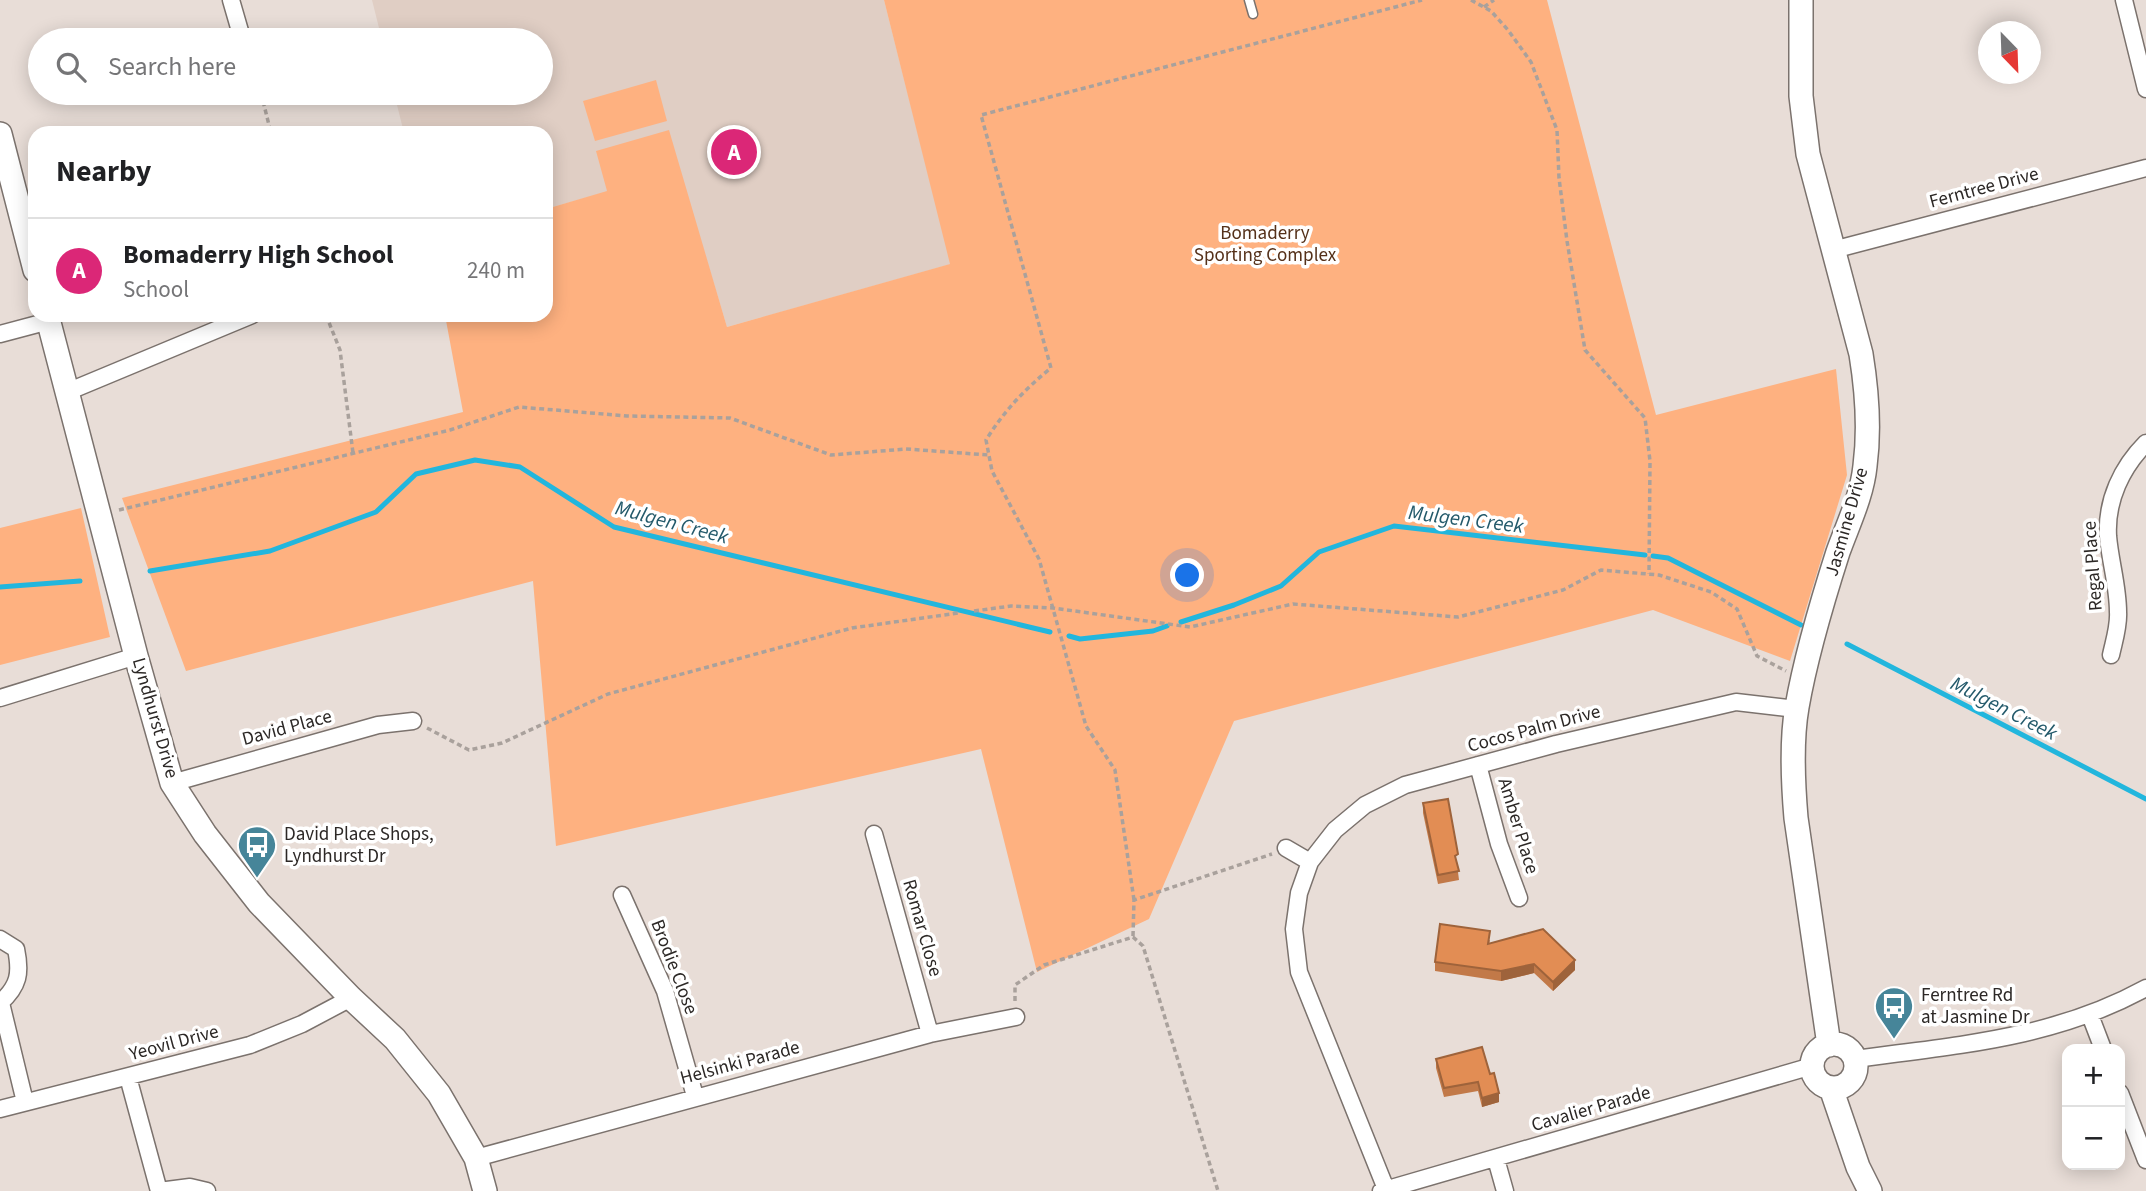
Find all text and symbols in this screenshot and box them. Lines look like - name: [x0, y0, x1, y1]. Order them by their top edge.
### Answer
- north arrow: [1978, 21, 2041, 84]
- search box: [28, 28, 553, 105]
- icon: search: [52, 48, 90, 86]
- text: Search here: [108, 48, 236, 85]
- pin: A: [711, 126, 757, 178]
- text: Nearby: [56, 150, 151, 193]
- street label: Ferntree Drive: [1926, 160, 2042, 216]
- park label: Bomaderry Sporting Complex: [1194, 220, 1337, 269]
- text: Bomaderry High School: [123, 236, 394, 273]
- text: A: [72, 254, 86, 287]
- text: 240 m: [467, 254, 525, 287]
- text: School: [123, 273, 189, 306]
- street label: Jasmine Drive: [1819, 465, 1875, 579]
- water label: Mulgen Creek: [612, 492, 733, 552]
- water label: Mulgen Creek: [1407, 497, 1526, 541]
- street label: Regal Place: [2076, 520, 2110, 612]
- your location: [1170, 558, 1204, 592]
- street label: Lyndhurst Drive: [125, 654, 185, 782]
- water label: Mulgen Creek: [1945, 668, 2063, 748]
- street label: Cocos Palm Drive: [1465, 698, 1603, 760]
- street label: David Place: [239, 703, 335, 753]
- street label: Amber Place: [1491, 775, 1545, 877]
- place label: David Place Shops, Lyndhurst Dr: [284, 821, 434, 870]
- bus stop icon: David Place Shops, Lyndhurst Dr: [236, 824, 278, 879]
- street label: Romar Close: [895, 876, 949, 980]
- street label: Brodie Close: [644, 916, 704, 1018]
- place label: Ferntree Rd at Jasmine Dr: [1921, 982, 2030, 1031]
- bus stop icon: Ferntree Rd at Jasmine Dr: [1873, 985, 1915, 1040]
- street label: Yeovil Drive: [125, 1018, 222, 1068]
- street label: Helsinki Parade: [677, 1034, 803, 1092]
- map controls: [2062, 1044, 2125, 1170]
- button: +: [2062, 1044, 2125, 1107]
- street label: Cavalier Parade: [1528, 1079, 1654, 1139]
- button: −: [2062, 1107, 2125, 1170]

